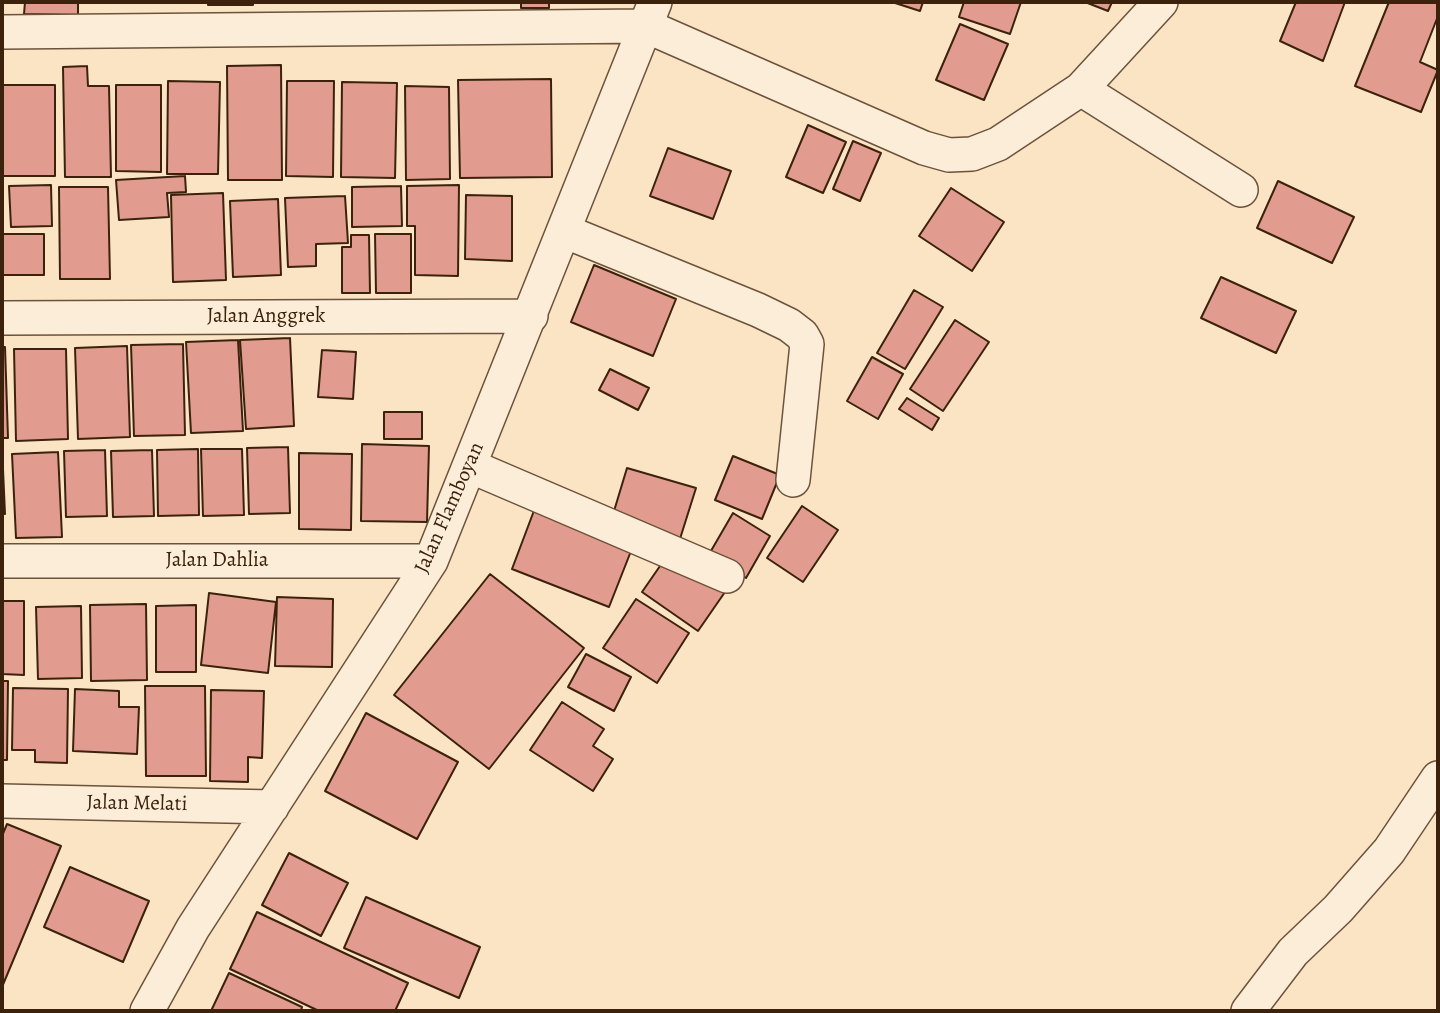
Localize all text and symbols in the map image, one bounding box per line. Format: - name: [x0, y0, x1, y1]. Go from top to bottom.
- street label: Jalan Anggrek: [207, 304, 325, 330]
- street label: Jalan Flamboyan: [410, 439, 490, 577]
- street label: Jalan Dahlia: [165, 548, 269, 574]
- street label: Jalan Melati: [86, 791, 188, 817]

